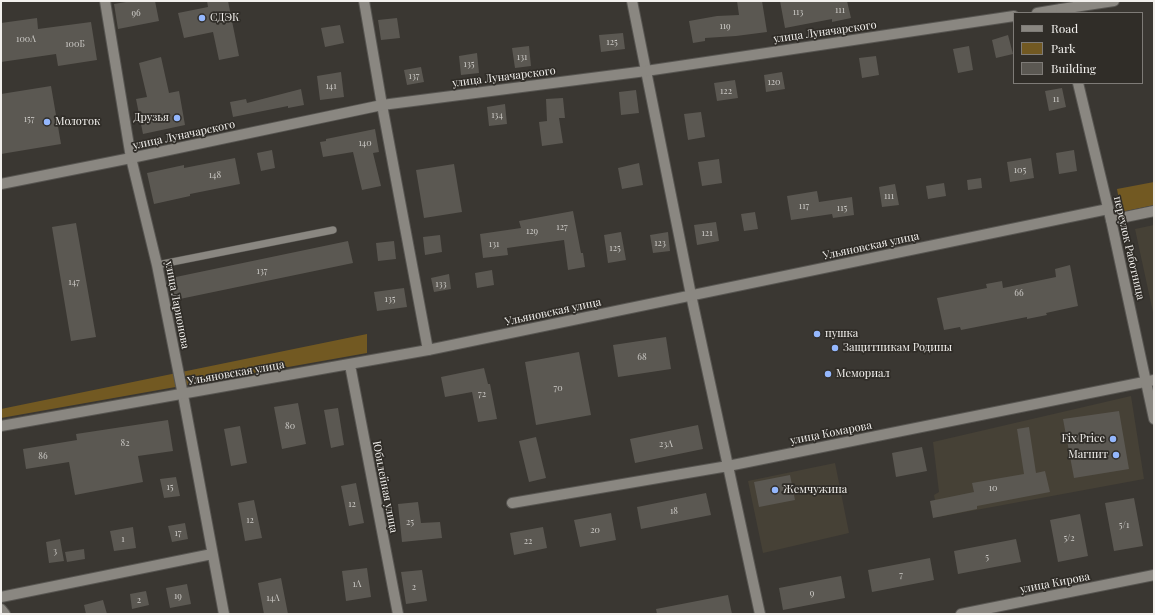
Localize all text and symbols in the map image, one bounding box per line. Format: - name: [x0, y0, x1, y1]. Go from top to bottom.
- house number: 111: [835, 5, 845, 15]
- house number: 113: [793, 7, 803, 17]
- house number: 96: [131, 8, 141, 18]
- place label: СДЭК: [210, 11, 239, 25]
- legend: [1013, 12, 1143, 84]
- marker: СДЭК: [197, 13, 207, 23]
- street label: улица Луначарского: [773, 18, 877, 46]
- text: Road: [1051, 20, 1078, 36]
- house number: 119: [719, 21, 731, 31]
- house number: 100А: [16, 34, 36, 44]
- house number: 125: [606, 37, 618, 47]
- house number: 100Б: [65, 39, 85, 49]
- text: Park: [1051, 40, 1076, 56]
- house number: 131: [517, 52, 527, 62]
- house number: 135: [464, 59, 474, 69]
- text: Building: [1051, 60, 1096, 76]
- street label: улица Луначарского: [452, 64, 556, 90]
- house number: 137: [409, 71, 419, 81]
- house number: 120: [767, 77, 781, 87]
- house number: 141: [325, 81, 337, 91]
- house number: 122: [720, 86, 732, 96]
- house number: 11: [1053, 94, 1059, 104]
- house number: 134: [491, 110, 503, 120]
- place label: Друзья: [134, 111, 169, 125]
- marker: Друзья: [172, 113, 182, 123]
- house number: 157: [24, 114, 34, 124]
- place label: Молоток: [55, 115, 100, 129]
- marker: Молоток: [42, 117, 52, 127]
- street label: улица Луначарского: [132, 118, 236, 152]
- house number: 140: [358, 138, 372, 148]
- house number: 105: [1014, 165, 1026, 175]
- house number: 148: [209, 170, 221, 180]
- house number: 111: [884, 191, 894, 201]
- street label: переулок Работница: [1111, 195, 1147, 301]
- house number: 117: [799, 201, 809, 211]
- house number: 115: [837, 203, 847, 213]
- house number: 127: [556, 222, 568, 232]
- house number: 129: [526, 226, 538, 236]
- house number: 121: [702, 228, 712, 238]
- street label: Ульяновская улица: [822, 229, 920, 263]
- house number: 123: [654, 238, 666, 248]
- house number: 131: [489, 239, 499, 249]
- house number: 125: [609, 243, 621, 253]
- street label: улица Ларионова: [162, 260, 192, 350]
- house number: 137: [257, 266, 267, 276]
- house number: 147: [68, 277, 80, 287]
- house number: 133: [435, 279, 447, 289]
- house number: 66: [1014, 288, 1024, 298]
- house number: 135: [385, 294, 395, 304]
- street label: Ульяновская улица: [504, 295, 602, 329]
- place label: пушка: [825, 327, 858, 341]
- marker: пушка: [812, 329, 822, 339]
- place label: Защитникам Родины: [843, 341, 952, 355]
- marker: Защитникам Родины: [830, 343, 840, 353]
- house number: 68: [637, 352, 647, 362]
- street label: Ульяновская улица: [187, 358, 285, 388]
- place label: Мемориал: [836, 367, 890, 381]
- marker: Мемориал: [823, 369, 833, 379]
- house number: 70: [553, 383, 563, 393]
- house number: 72: [478, 389, 486, 399]
- street label: улица Комарова: [789, 419, 873, 447]
- house number: 80: [285, 421, 295, 431]
- place label: Fix Price: [1062, 432, 1105, 446]
- marker: Fix Price: [1108, 434, 1118, 444]
- house number: 82: [121, 438, 129, 448]
- house number: 23А: [659, 439, 673, 449]
- street label: Юбилейная улица: [370, 440, 400, 534]
- place label: Магнит: [1068, 448, 1108, 462]
- marker: Магнит: [1111, 450, 1121, 460]
- house number: 86: [38, 451, 48, 461]
- house number: 15: [167, 482, 173, 492]
- place label: Жемчужина: [783, 483, 847, 497]
- house number: 10: [989, 483, 997, 493]
- marker: Жемчужина: [770, 485, 780, 495]
- house number: 12: [348, 499, 356, 509]
- house number: 18: [670, 506, 678, 516]
- house number: 12: [246, 515, 254, 525]
- house number: 25: [406, 517, 414, 527]
- house number: 5/1: [1119, 520, 1129, 530]
- house number: 20: [590, 525, 600, 535]
- house number: 17: [175, 528, 181, 538]
- house number: 5/2: [1063, 533, 1075, 543]
- house number: 1: [121, 534, 125, 544]
- house number: 22: [524, 536, 532, 546]
- house number: 3: [53, 546, 57, 556]
- house number: 5: [985, 552, 989, 562]
- house number: 7: [899, 570, 903, 580]
- street label: улица Кирова: [1019, 570, 1091, 596]
- house number: 1А: [353, 579, 361, 589]
- house number: 2: [412, 582, 416, 592]
- house number: 9: [810, 588, 814, 598]
- house number: 19: [174, 591, 182, 601]
- house number: 14А: [266, 593, 280, 603]
- house number: 2: [137, 595, 141, 605]

